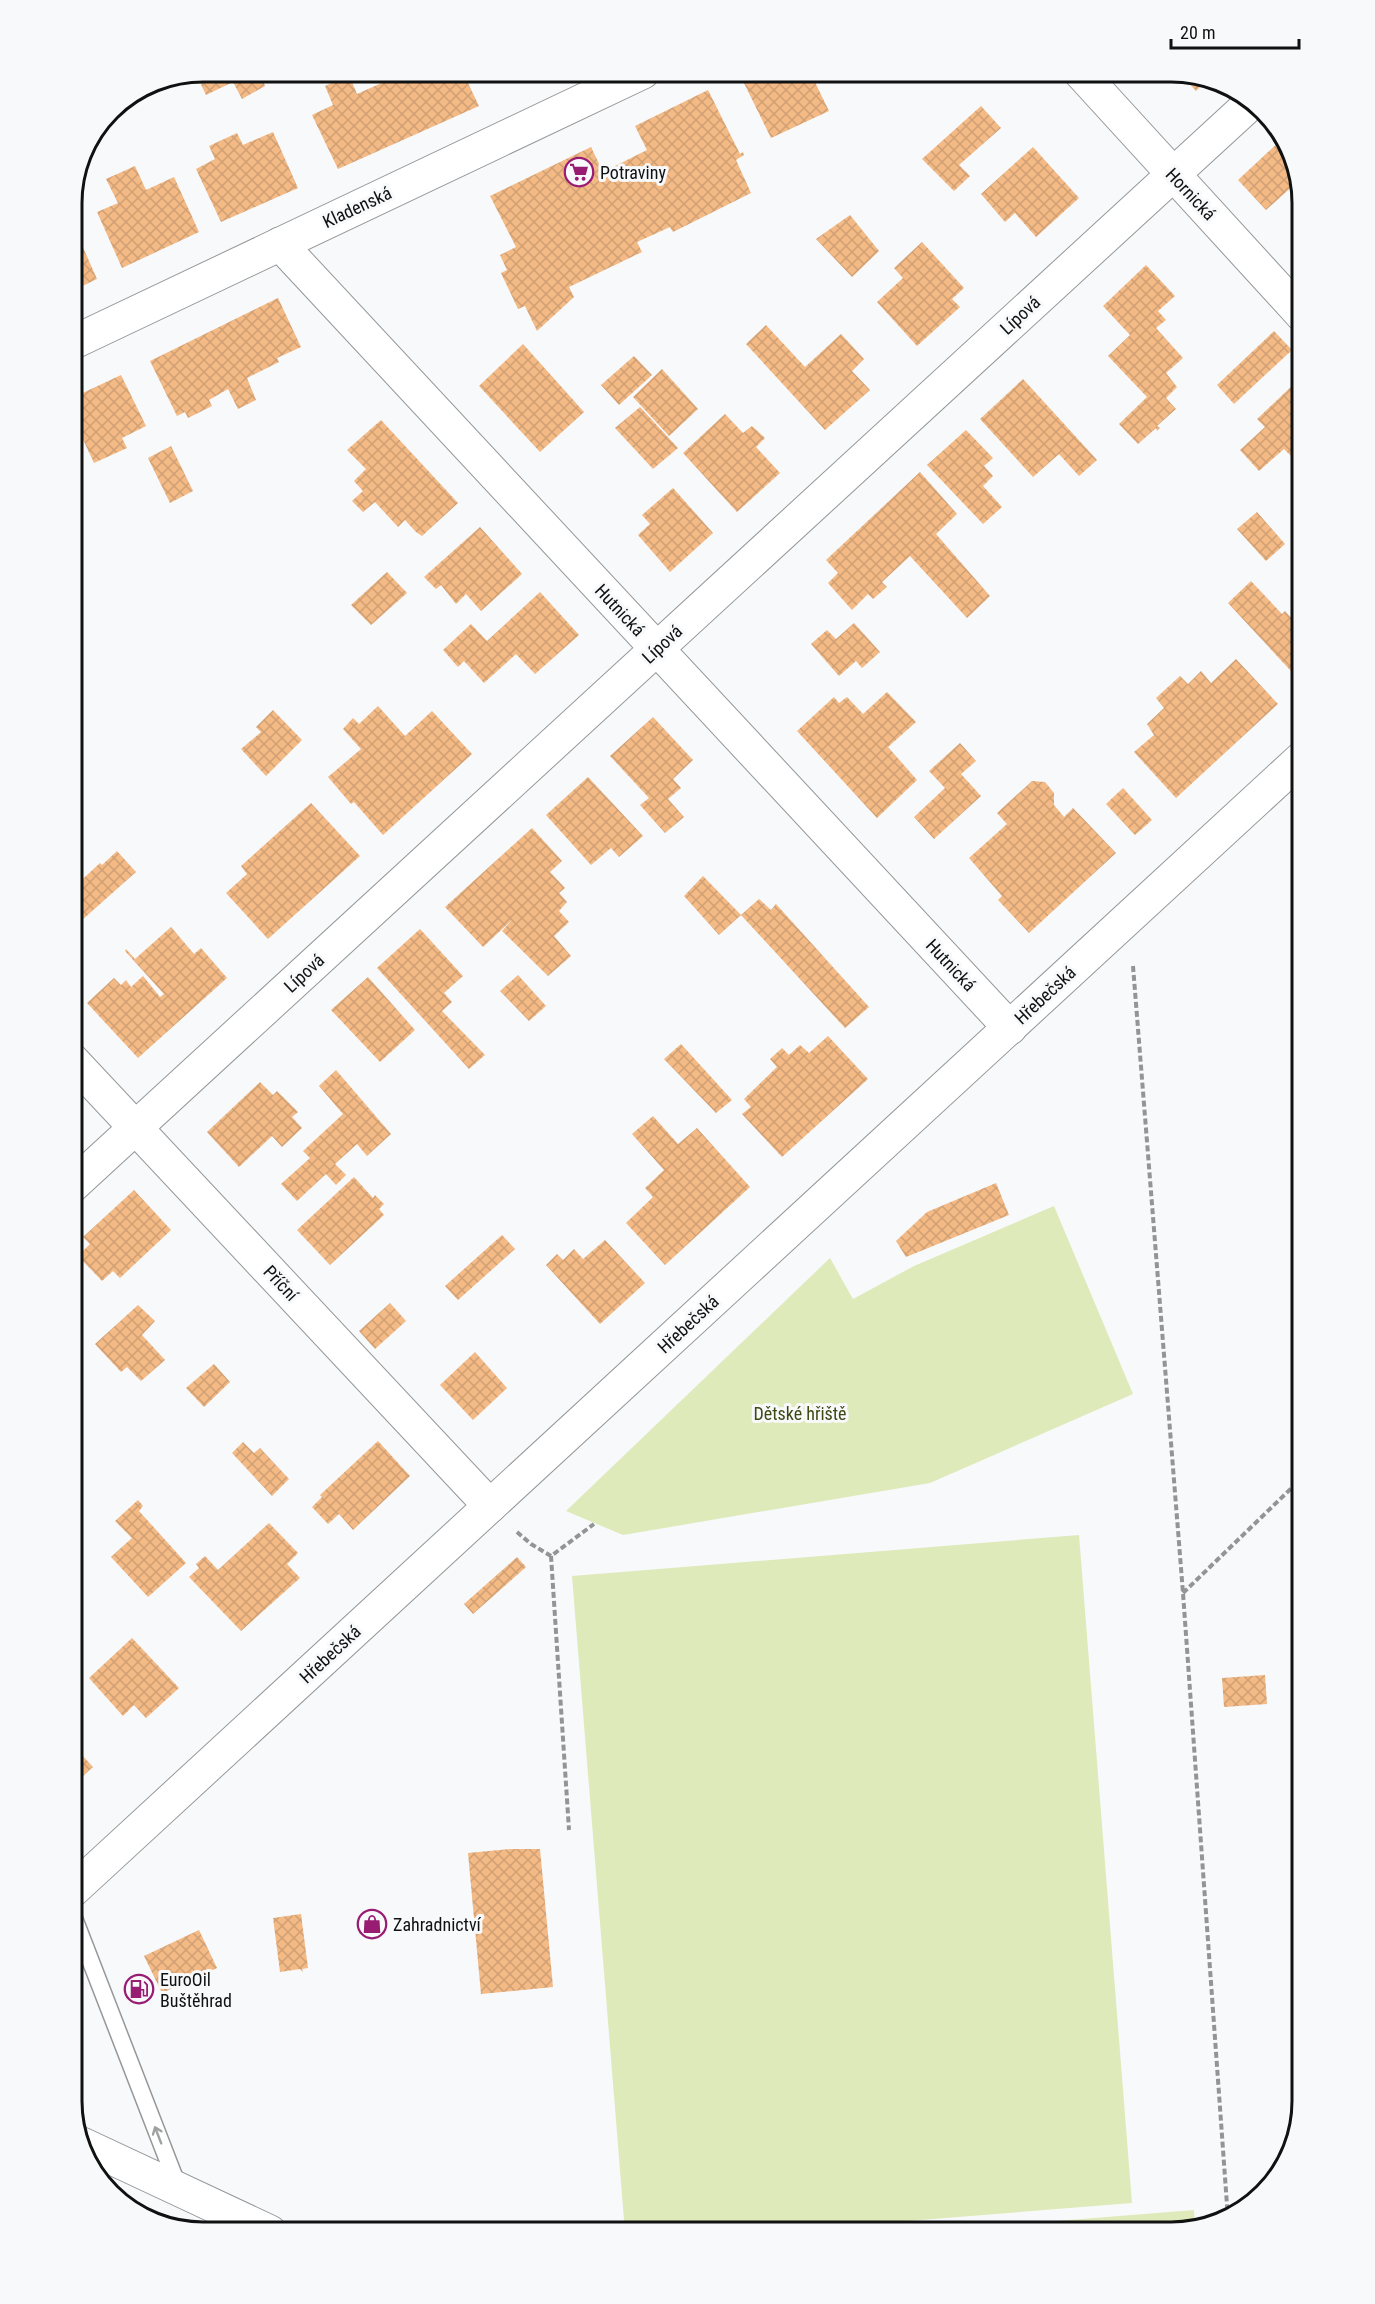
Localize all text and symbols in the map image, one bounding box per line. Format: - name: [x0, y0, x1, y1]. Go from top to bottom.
- scale bar: [1171, 12, 1298, 50]
- text: 20 m: [1180, 22, 1215, 43]
- supermarket icon: Potraviny: [563, 156, 595, 188]
- place label: Potraviny: [600, 162, 666, 183]
- street label: Hornická: [1162, 164, 1220, 224]
- street label: Kladenská: [319, 182, 395, 232]
- street label: Lípová: [996, 291, 1044, 339]
- street label: Hutnická: [591, 580, 649, 640]
- street label: Lípová: [638, 620, 686, 668]
- street label: Hutnická: [922, 935, 980, 995]
- street label: Lípová: [280, 949, 328, 997]
- street label: Hřebečská: [1010, 962, 1080, 1028]
- street label: Příční: [259, 1261, 303, 1306]
- street label: Hřebečská: [653, 1291, 723, 1357]
- park label: Dětské hřiště: [753, 1403, 847, 1424]
- street label: Hřebečská: [295, 1621, 365, 1687]
- shop icon: Zahradnictví: [356, 1908, 388, 1940]
- place label: Zahradnictví: [393, 1914, 482, 1935]
- place label: EuroOil Buštěhrad: [160, 1969, 232, 2011]
- fuel station icon: EuroOil Buštěhrad: [123, 1973, 155, 2005]
- one-way arrow: [152, 2126, 163, 2145]

